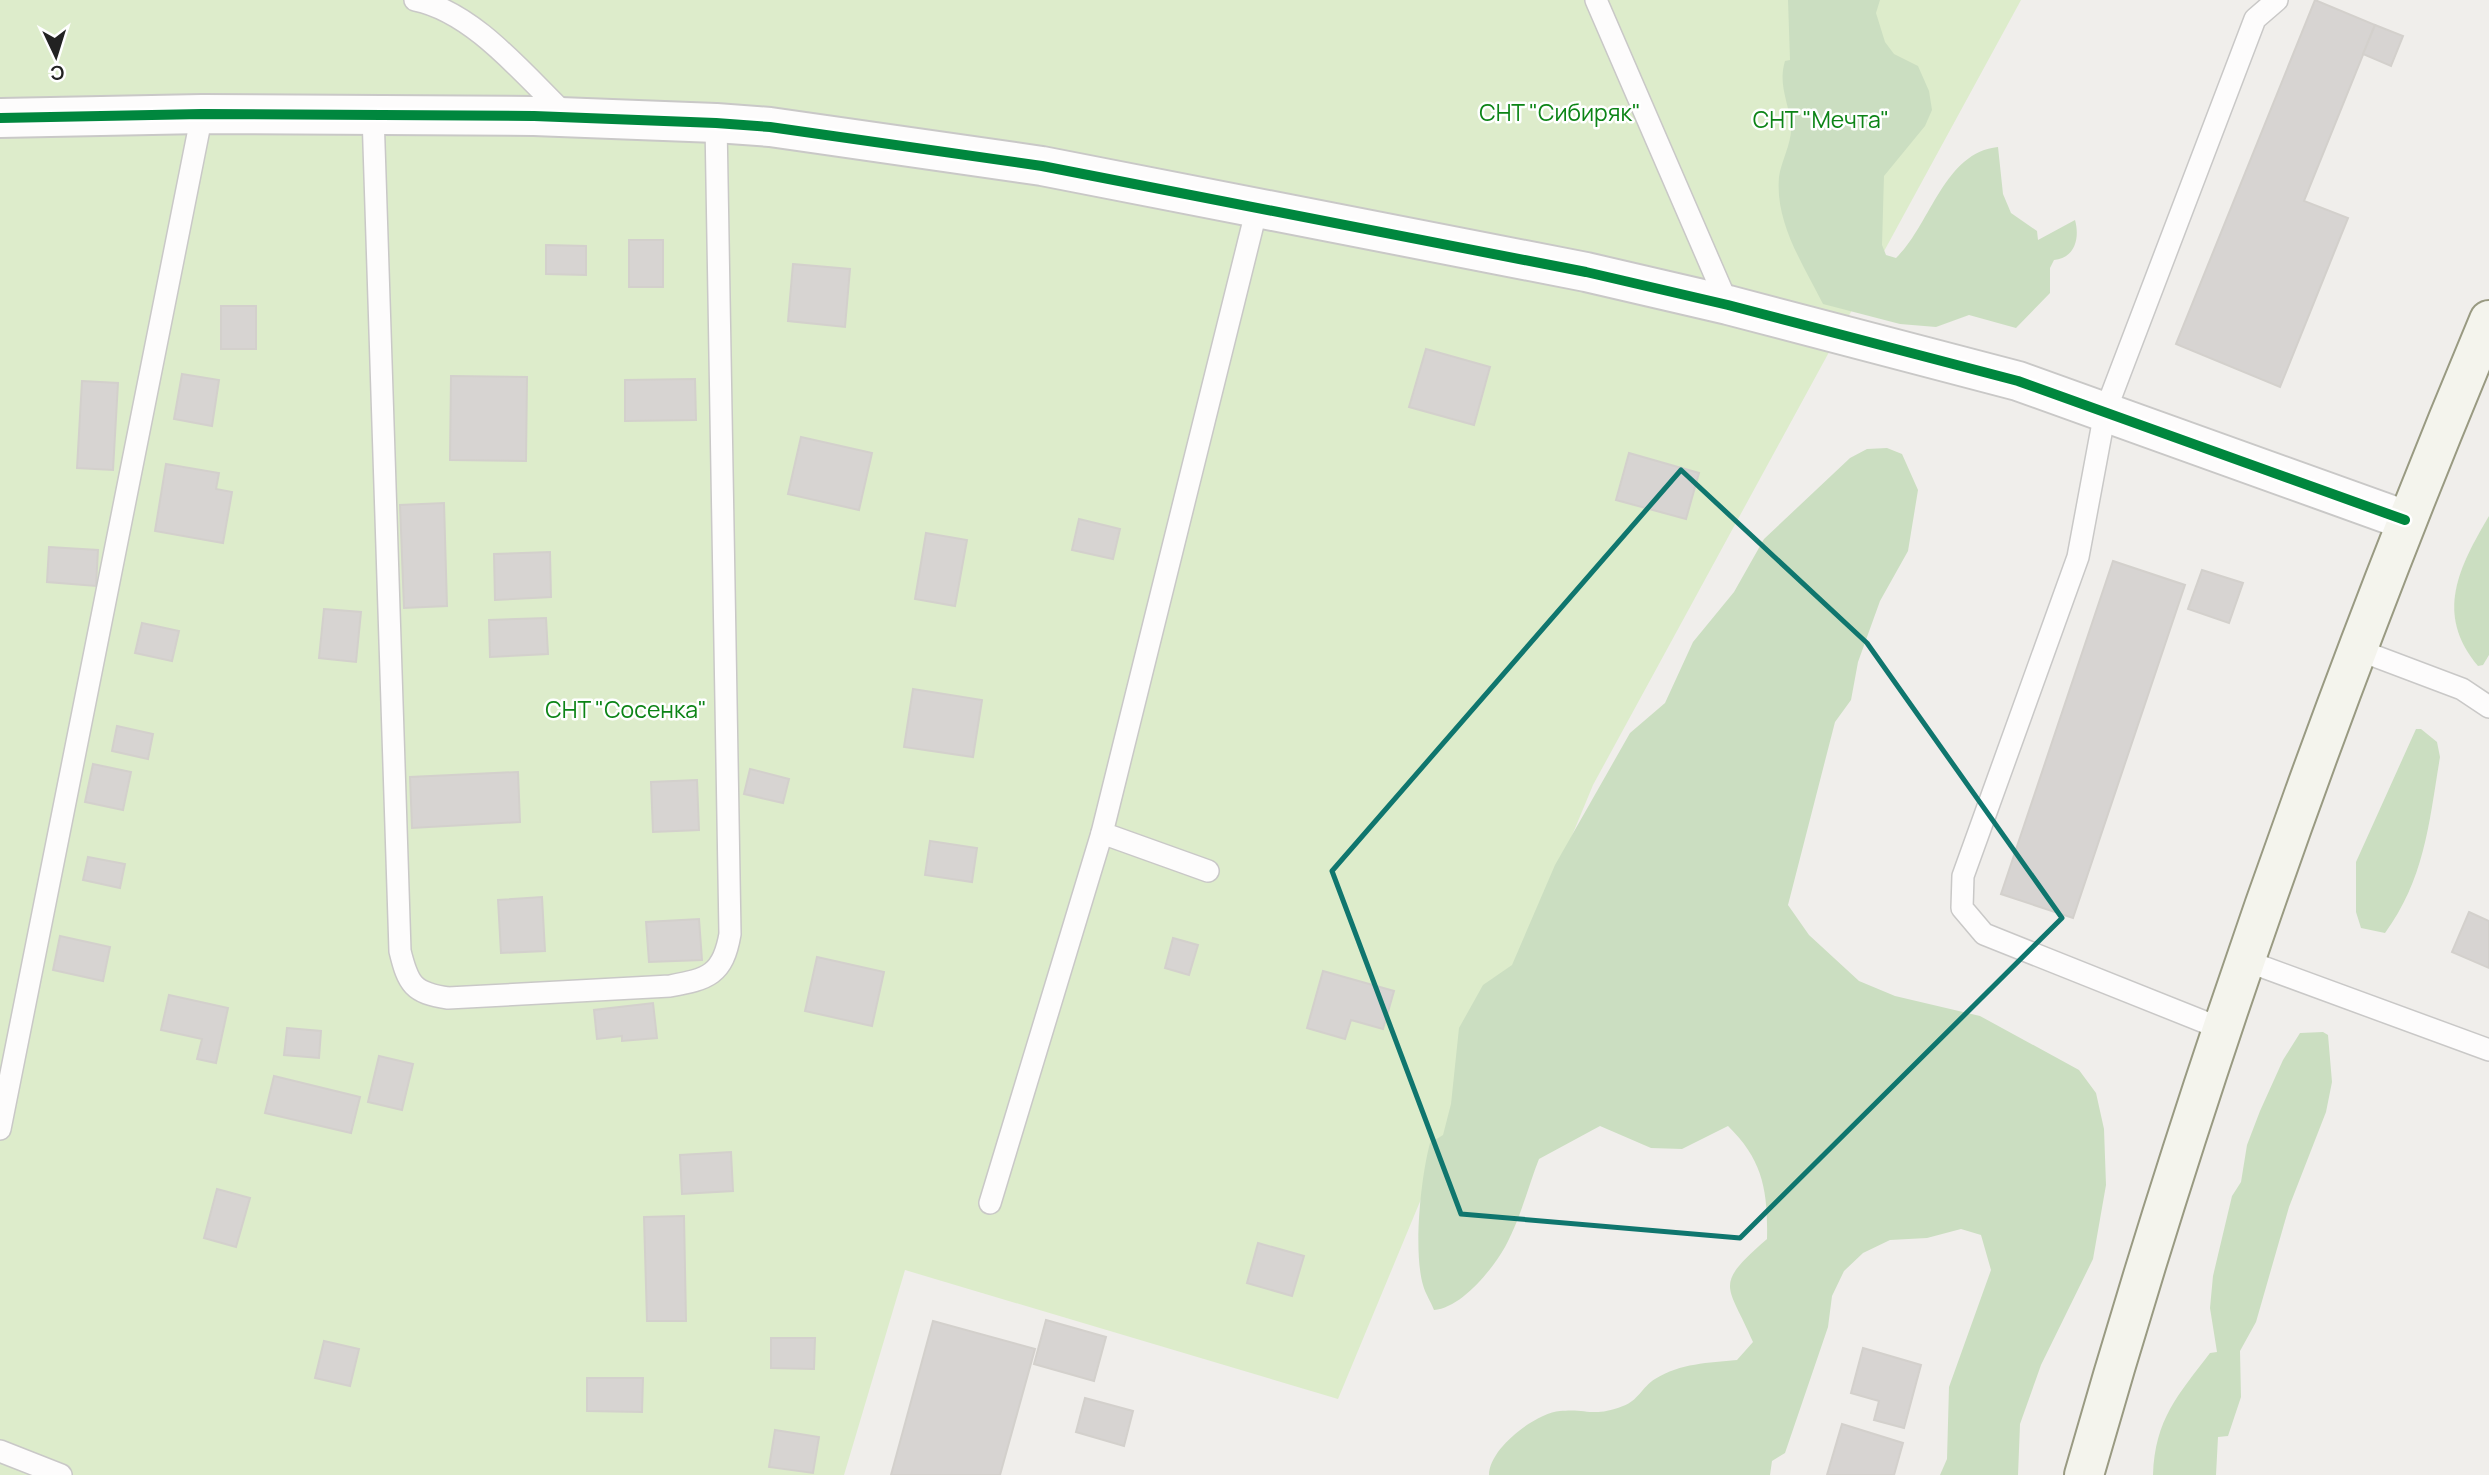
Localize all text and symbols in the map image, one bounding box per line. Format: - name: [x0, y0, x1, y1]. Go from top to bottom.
- north arrow: [21, 21, 91, 91]
- text: С: [49, 60, 65, 86]
- park label: СНТ "Сибиряк": [1479, 96, 1641, 128]
- park label: СНТ "Мечта": [1753, 103, 1889, 135]
- park label: СНТ "Сосенка": [545, 693, 707, 725]

